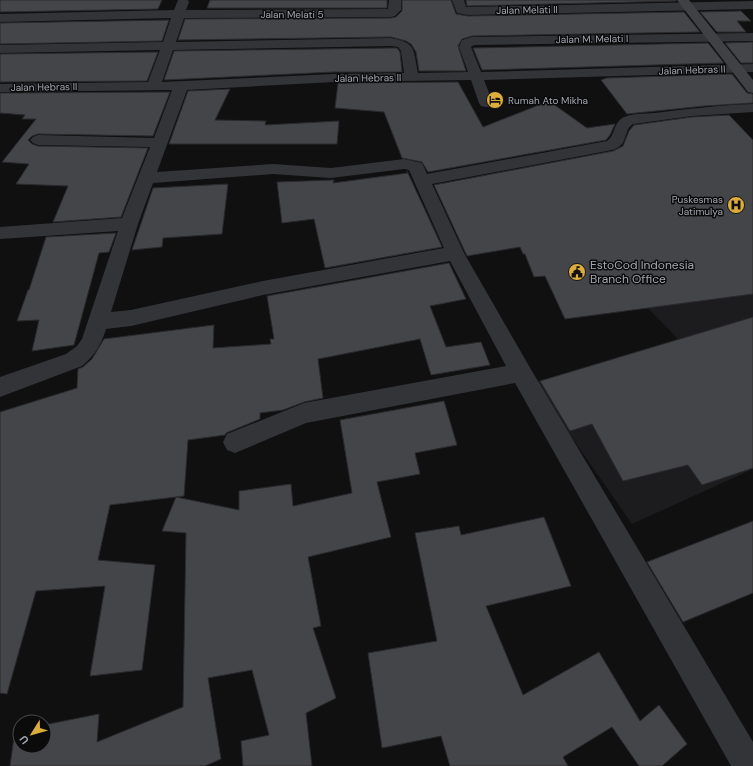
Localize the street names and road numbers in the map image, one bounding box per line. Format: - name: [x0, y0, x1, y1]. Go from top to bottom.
- street label: Jalan Melati II: [496, 3, 558, 17]
- street label: Jalan Melati 5: [260, 8, 324, 21]
- street label: Jalan M. Melati I: [556, 32, 628, 46]
- street label: Jalan Hebras II: [658, 62, 726, 78]
- street label: Jalan Hebras II: [335, 71, 401, 85]
- street label: Jalan Hebras II: [11, 80, 77, 94]

